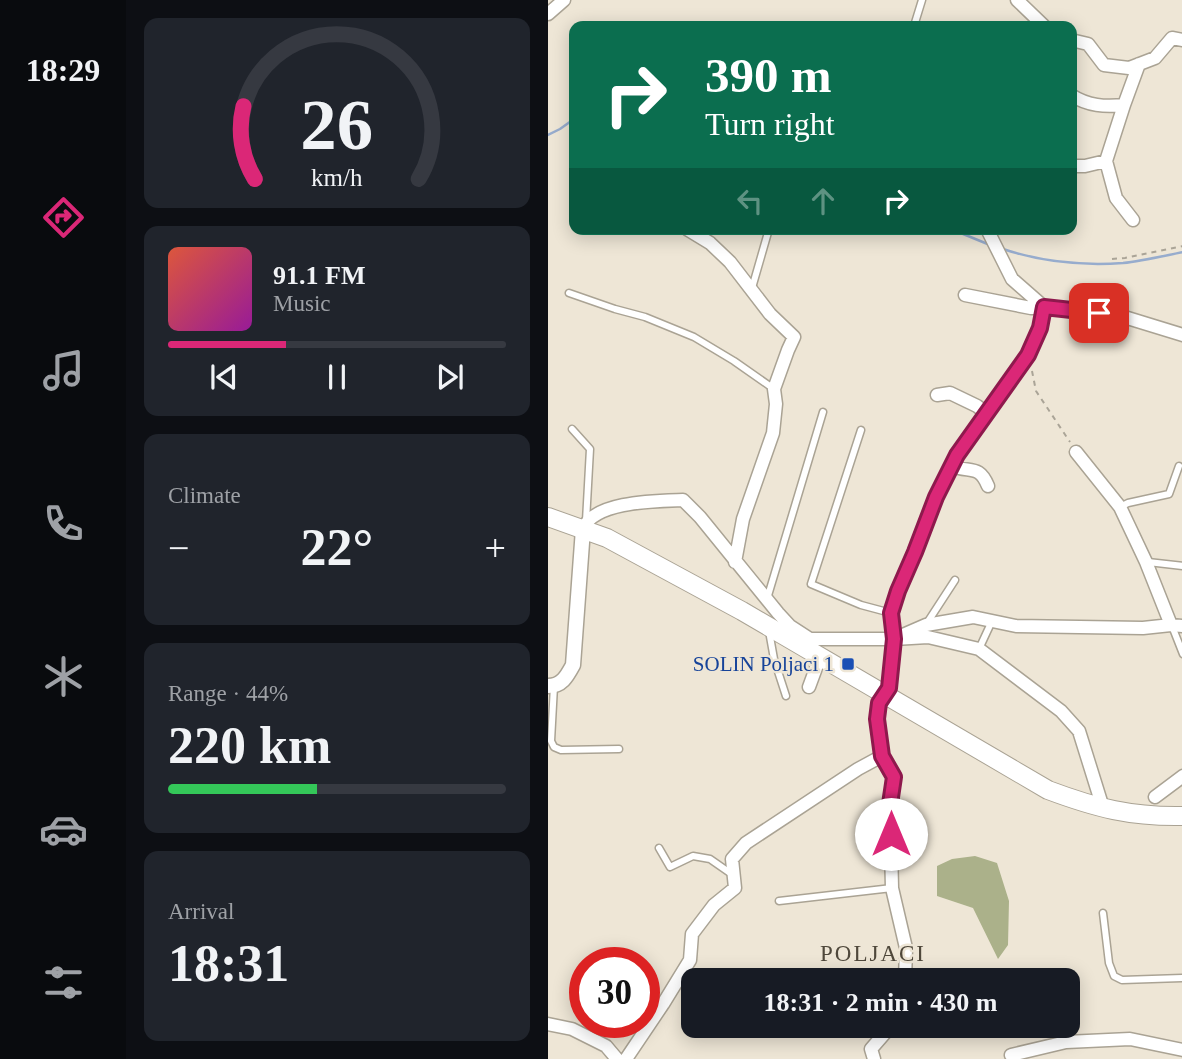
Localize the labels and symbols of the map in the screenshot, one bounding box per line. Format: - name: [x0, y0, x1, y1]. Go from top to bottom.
- pin: [1069, 283, 1129, 343]
- place label: SOLIN Poljaci 1: [693, 652, 834, 676]
- marker: SOLIN Poljaci 1: [840, 656, 856, 672]
- position arrow: [854, 797, 928, 871]
- district label: POLJACI: [820, 941, 926, 966]
- speed limit sign: 30: [569, 947, 660, 1038]

